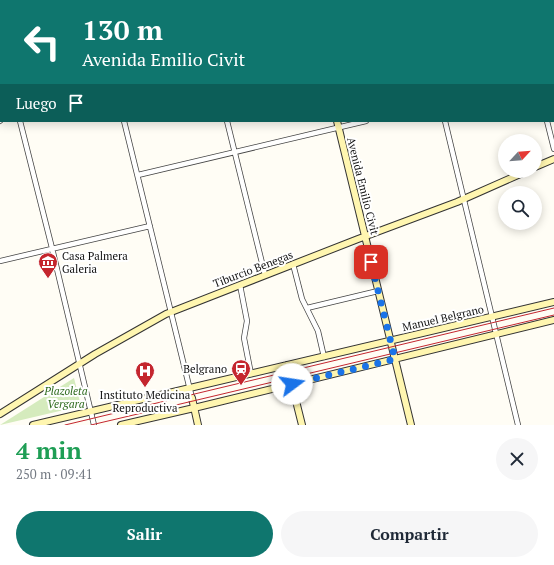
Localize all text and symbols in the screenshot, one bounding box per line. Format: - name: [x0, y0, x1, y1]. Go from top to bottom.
- text: 130 m: [82, 11, 163, 48]
- icon: left: [16, 16, 68, 68]
- text: Avenida Emilio Civit: [82, 47, 245, 71]
- icon: arrive: [65, 92, 87, 114]
- text: Luego: [16, 93, 57, 113]
- north arrow: [498, 134, 542, 178]
- map controls: [498, 134, 542, 230]
- street label: Avenida Emilio Civit: [344, 136, 382, 236]
- button: search: [498, 186, 542, 230]
- pin: [354, 245, 388, 279]
- street label: Tiburcio Benegas: [211, 247, 295, 291]
- place label: Casa Palmera Galeria: [62, 249, 128, 276]
- museum icon: Casa Palmera Galeria: [37, 251, 59, 279]
- icon: arrive: [360, 251, 382, 273]
- street label: Manuel Belgrano: [401, 302, 485, 334]
- station icon: Belgrano: [230, 358, 252, 386]
- hospital icon: Instituto Medicina Reproductiva: [134, 360, 156, 388]
- place label: Belgrano: [183, 362, 227, 376]
- position arrow: [271, 363, 313, 405]
- park label: Plazoleta Vergara: [43, 384, 88, 411]
- place label: Instituto Medicina Reproductiva: [100, 388, 191, 415]
- text: 4 min: [16, 434, 82, 466]
- button: close: [496, 438, 538, 480]
- text: 250 m · 09:41: [16, 465, 93, 483]
- button: Salir: [16, 511, 273, 557]
- button: Compartir: [281, 511, 538, 557]

